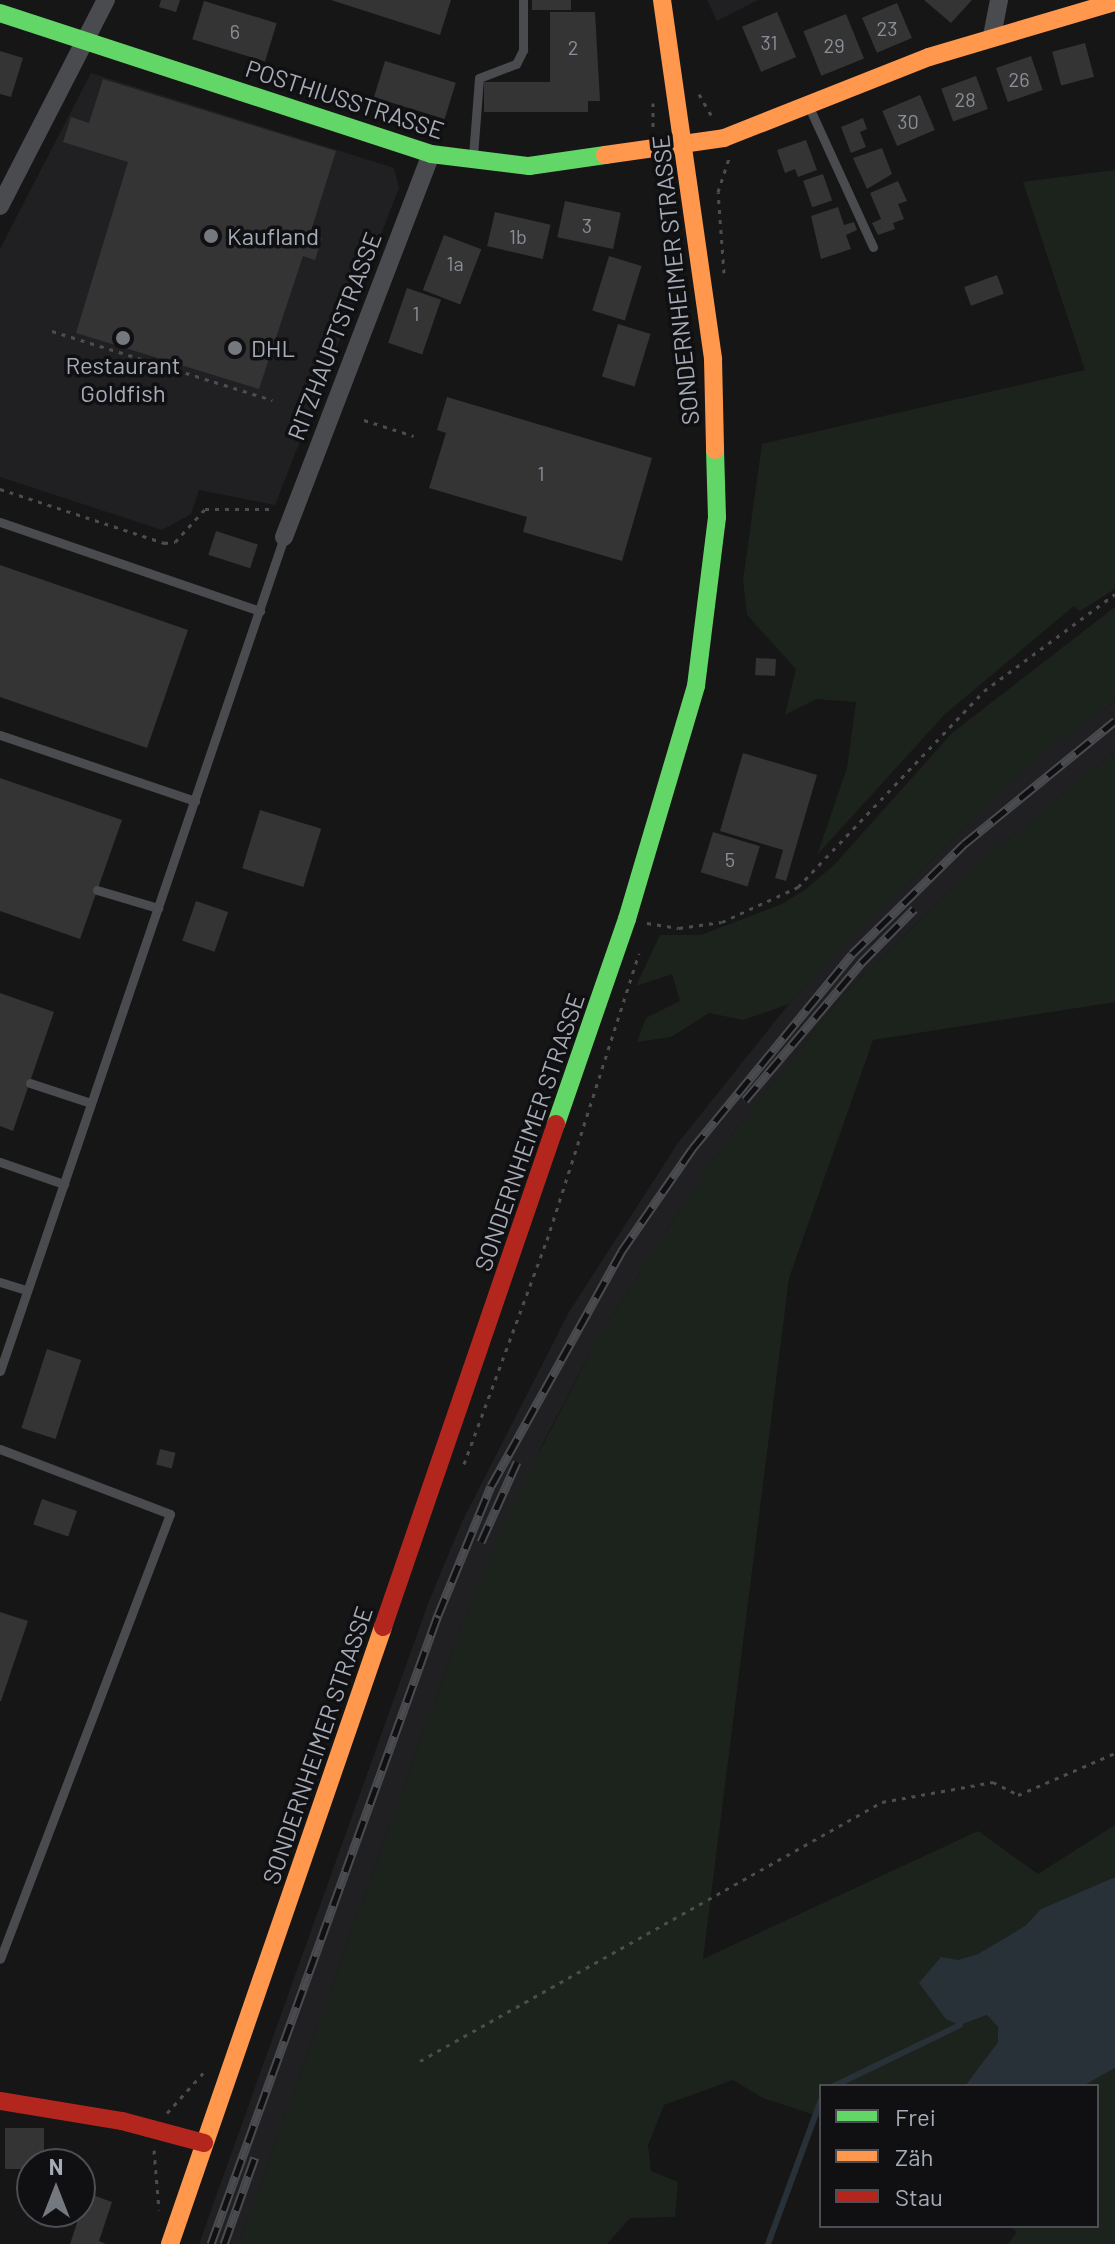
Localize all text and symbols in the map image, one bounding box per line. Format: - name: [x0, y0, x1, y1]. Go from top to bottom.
- house number: 23: [877, 16, 897, 40]
- house number: 6: [230, 19, 240, 43]
- house number: 31: [760, 30, 778, 54]
- house number: 29: [823, 33, 845, 57]
- house number: 2: [568, 35, 578, 59]
- street label: POSTHIUSSTRASSE: [242, 53, 448, 145]
- house number: 26: [1008, 67, 1030, 91]
- house number: 28: [954, 87, 976, 111]
- house number: 30: [897, 109, 919, 133]
- street label: SONDERNHEIMER STRASSE: [645, 133, 705, 427]
- house number: 3: [582, 213, 592, 237]
- place label: Kaufland: [227, 222, 319, 250]
- house number: 1b: [509, 224, 527, 248]
- marker: Kaufland: [202, 227, 220, 245]
- street label: RITZHAUPTSTRASSE: [281, 228, 387, 444]
- house number: 1a: [446, 251, 464, 275]
- house number: 1: [413, 301, 419, 325]
- marker: Restaurant Goldfish: [114, 329, 132, 347]
- place label: DHL: [251, 334, 295, 362]
- marker: DHL: [226, 339, 244, 357]
- place label: Restaurant Goldfish: [65, 351, 181, 407]
- house number: 1: [538, 461, 544, 485]
- house number: 5: [725, 847, 735, 871]
- street label: SONDERNHEIMER STRASSE: [468, 989, 590, 1275]
- street label: SONDERNHEIMER STRASSE: [256, 1602, 378, 1888]
- legend: [819, 2084, 1099, 2228]
- text: Frei: [895, 2102, 936, 2131]
- text: Zäh: [895, 2142, 933, 2171]
- north arrow: [16, 2148, 96, 2228]
- text: N: [49, 2153, 63, 2179]
- text: Stau: [895, 2182, 943, 2211]

